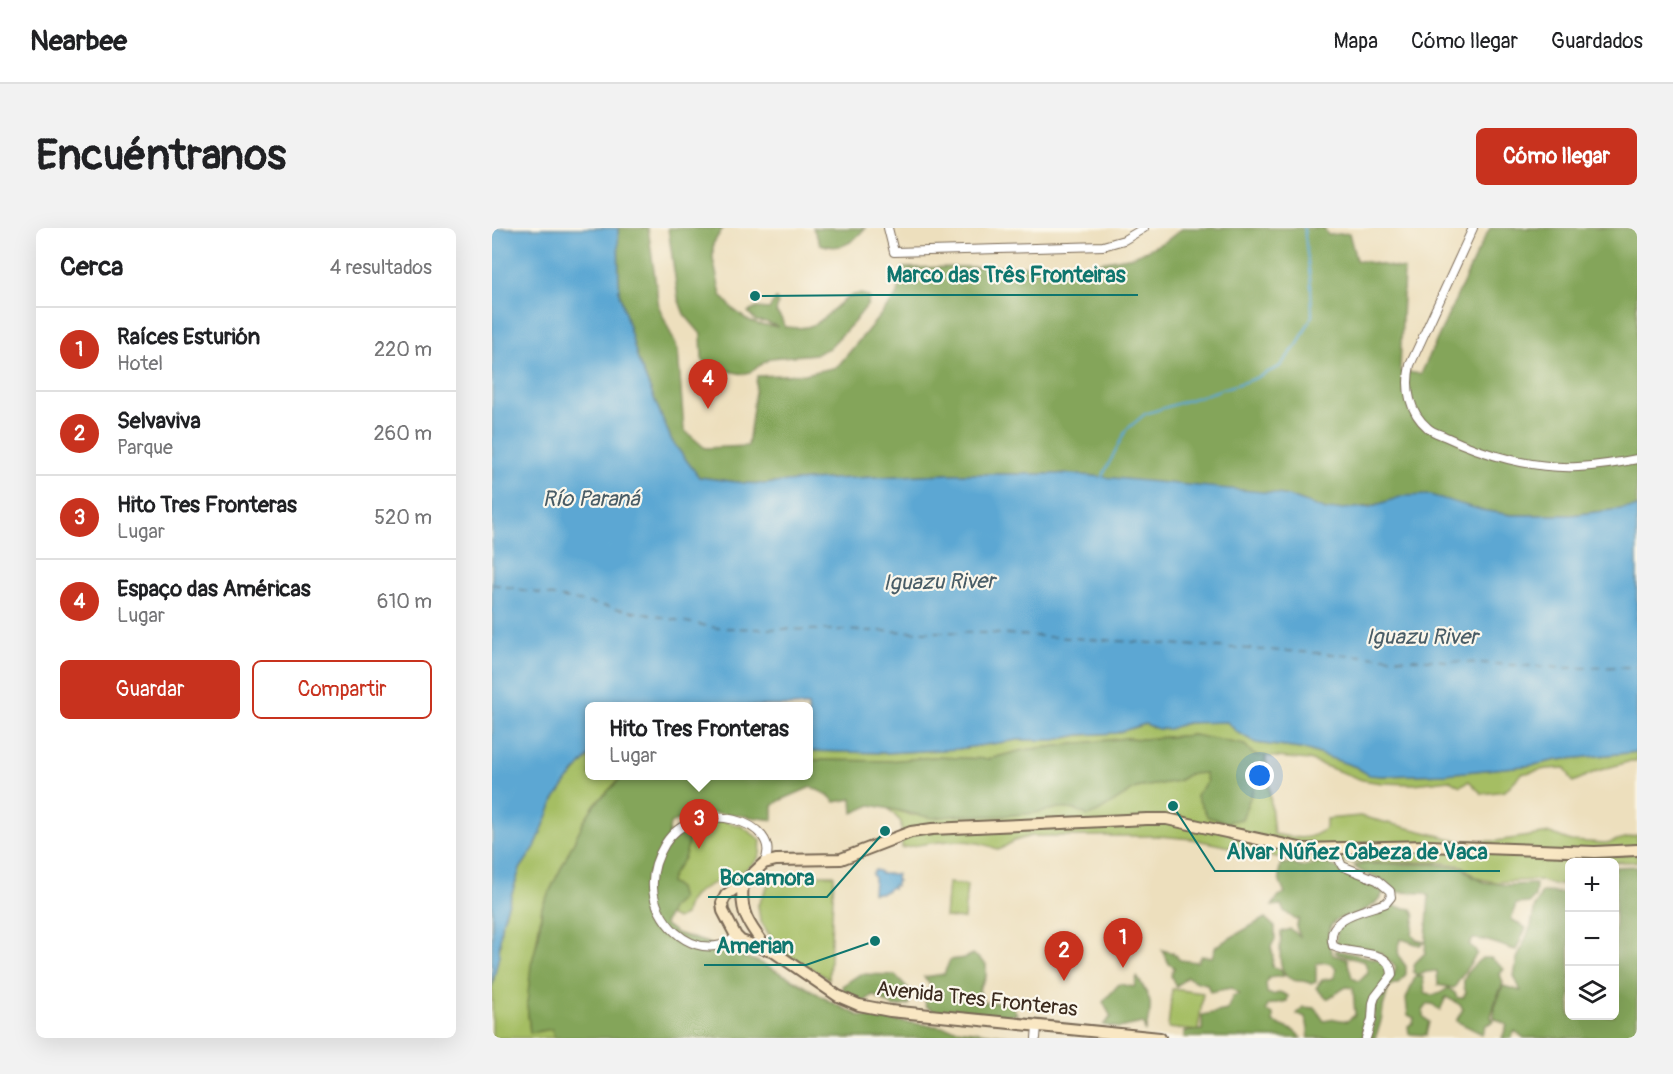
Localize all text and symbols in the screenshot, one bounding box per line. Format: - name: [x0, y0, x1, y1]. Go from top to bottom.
- text: Nearbee: [30, 24, 127, 59]
- text: Mapa: [1333, 28, 1378, 55]
- text: Cómo llegar: [1411, 28, 1518, 55]
- text: Guardados: [1551, 28, 1643, 55]
- button: Cómo llegar: [1476, 128, 1637, 185]
- text: Encuéntranos: [36, 130, 286, 182]
- text: Cerca: [60, 251, 123, 283]
- text: 4 resultados: [330, 255, 432, 280]
- callout: Marco das Três Fronteiras: [875, 255, 1138, 295]
- text: Marco das Três Fronteiras: [886, 261, 1126, 289]
- text: Raíces Esturión: [117, 323, 260, 351]
- text: 1: [76, 337, 83, 362]
- text: 220 m: [374, 337, 432, 362]
- text: Hotel: [117, 351, 163, 376]
- pin: 4: [688, 360, 728, 409]
- text: Selvaviva: [117, 407, 201, 435]
- text: 2: [74, 421, 85, 446]
- text: 260 m: [373, 421, 432, 446]
- text: Parque: [117, 435, 173, 460]
- water label: Río Paraná: [542, 485, 641, 513]
- text: Hito Tres Fronteras: [117, 491, 297, 519]
- text: 3: [74, 505, 85, 530]
- text: 520 m: [374, 505, 432, 530]
- text: Lugar: [117, 519, 165, 544]
- water label: Iguazu River: [883, 567, 998, 597]
- text: Espaço das Américas: [117, 575, 311, 603]
- text: 4: [74, 589, 85, 614]
- text: 610 m: [377, 589, 432, 614]
- text: Lugar: [117, 603, 165, 628]
- water label: Iguazu River: [1366, 623, 1481, 651]
- button: Guardar: [60, 660, 240, 719]
- button: Compartir: [252, 660, 432, 719]
- popup: [585, 702, 813, 780]
- text: Hito Tres Fronteras: [609, 715, 789, 743]
- text: Lugar: [609, 743, 657, 768]
- your location: [1245, 761, 1274, 790]
- pin: 3: [680, 800, 718, 849]
- callout: Alvar Núñez Cabeza de Vaca: [1215, 831, 1500, 871]
- text: Alvar Núñez Cabeza de Vaca: [1226, 838, 1488, 866]
- callout: Bocamora: [708, 857, 827, 897]
- map controls: [1565, 858, 1619, 1020]
- button: +: [1565, 858, 1619, 912]
- text: Bocamora: [719, 864, 815, 892]
- button: −: [1565, 912, 1619, 966]
- pin: 1: [1104, 918, 1142, 968]
- callout: Amerian: [704, 925, 806, 965]
- text: Amerian: [716, 932, 794, 960]
- pin: 2: [1044, 932, 1084, 981]
- button: layers: [1565, 966, 1619, 1020]
- street label: Avenida Tres Fronteras: [875, 975, 1080, 1023]

